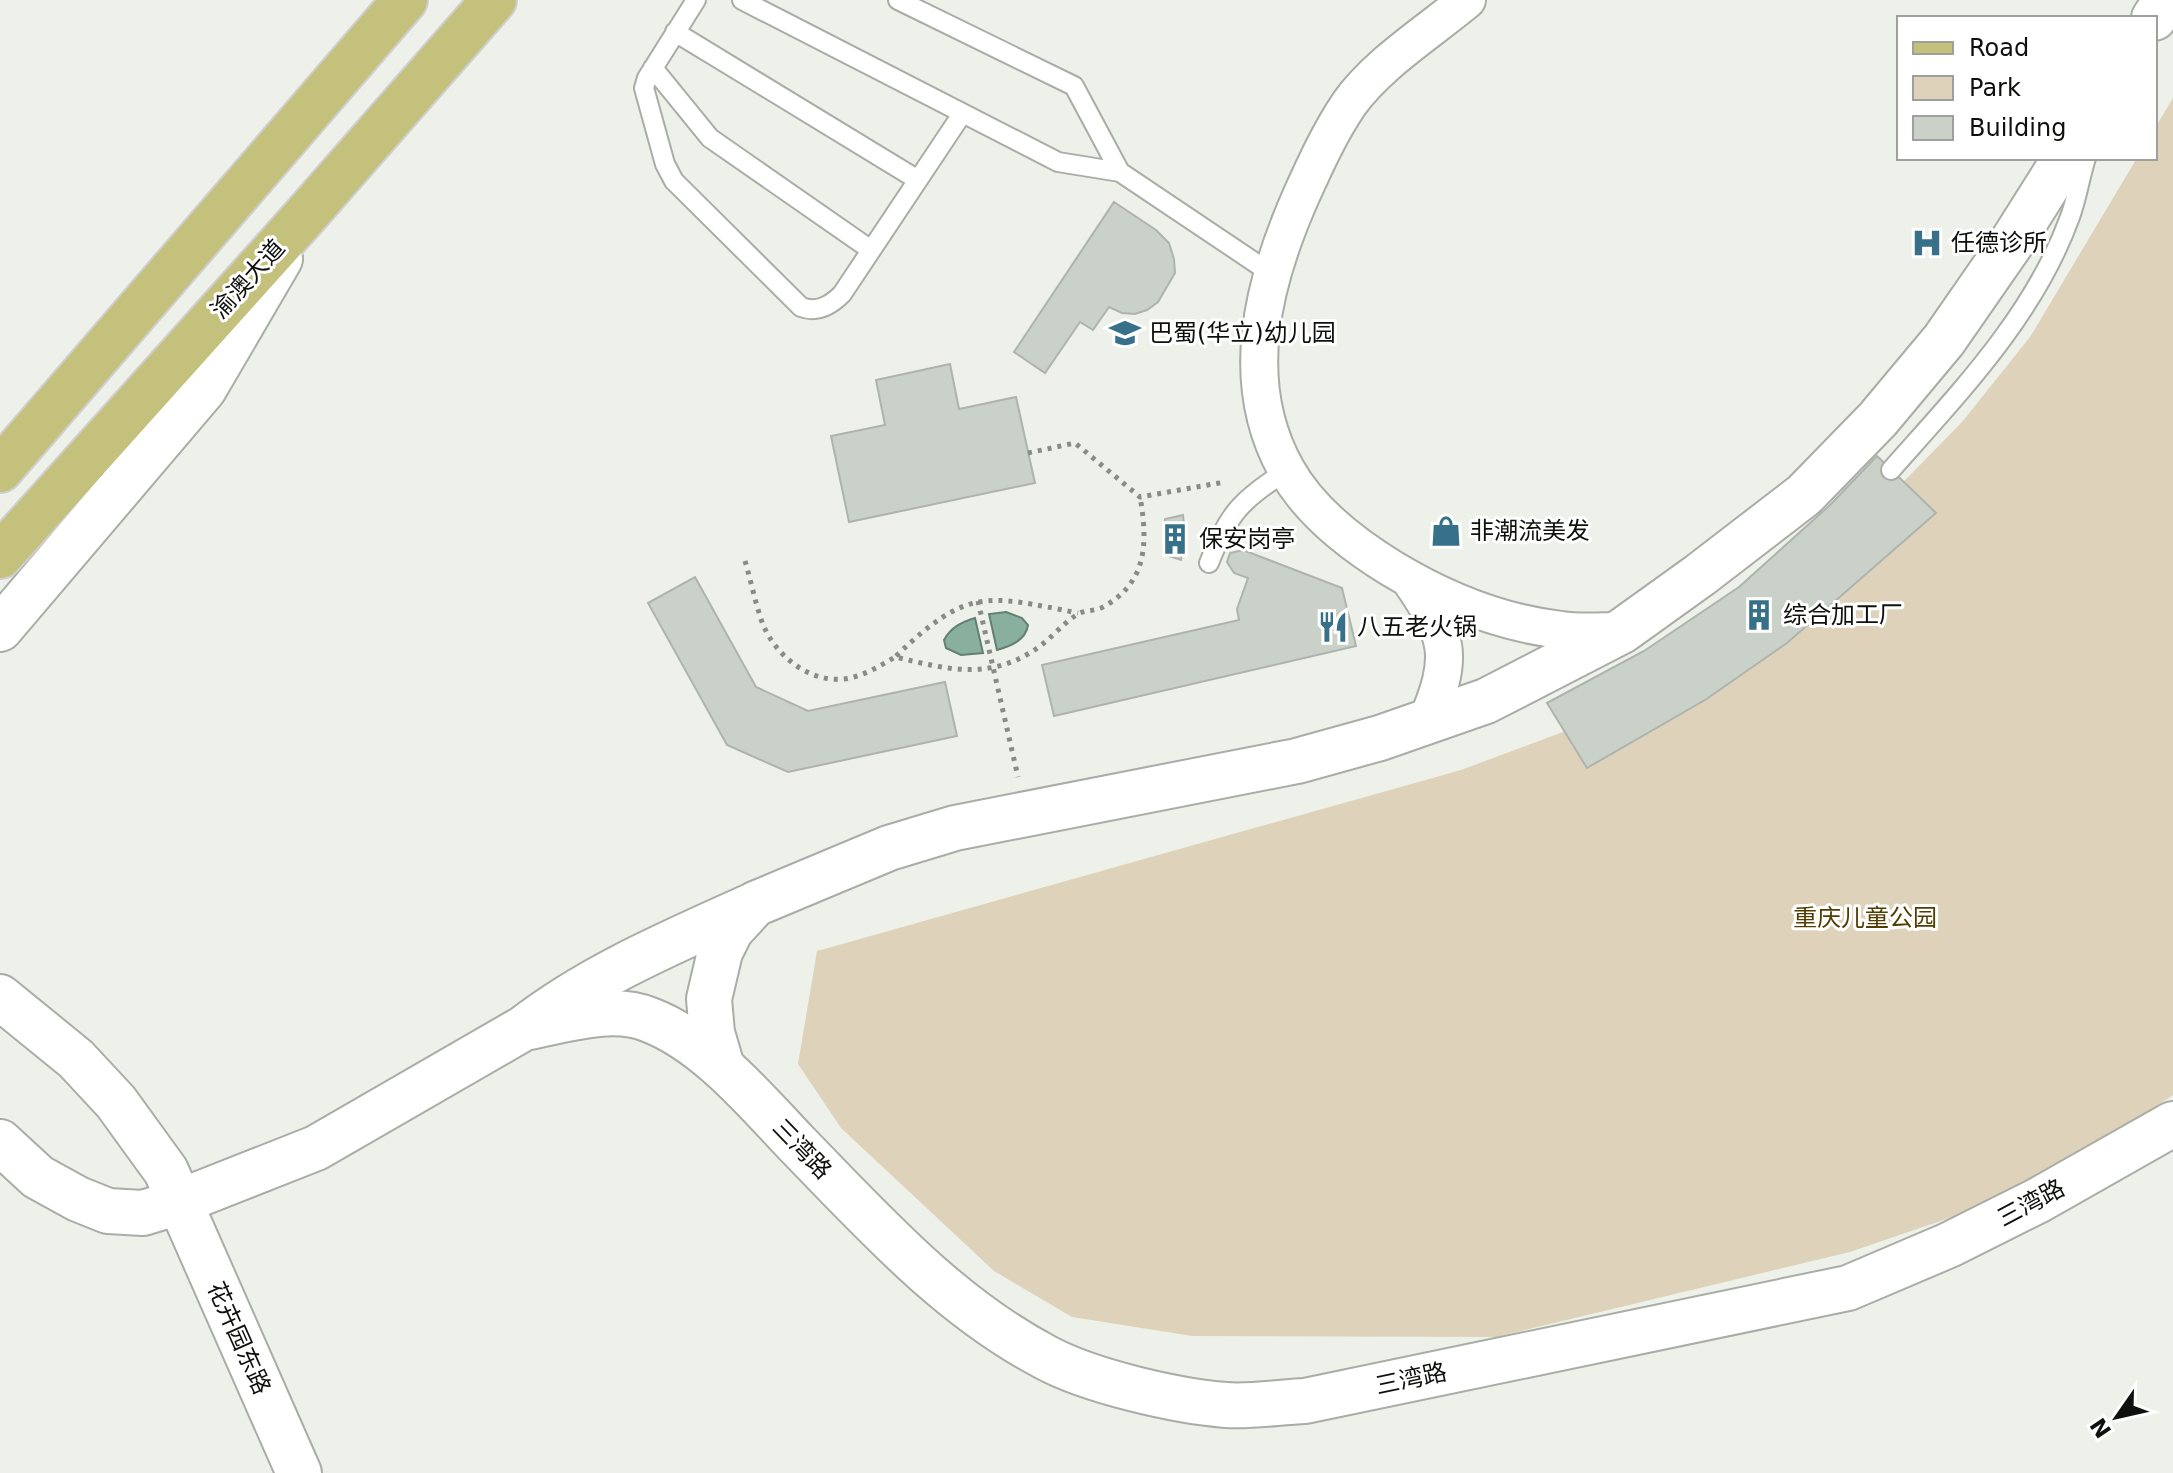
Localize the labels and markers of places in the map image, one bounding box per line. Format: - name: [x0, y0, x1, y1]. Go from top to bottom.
- hospital icon: 任德诊所: [1910, 226, 1944, 260]
- place label: 任德诊所: [1951, 229, 2047, 257]
- school or university icon: 巴蜀(华立)幼儿园: [1108, 316, 1142, 350]
- place label: 巴蜀(华立)幼儿园: [1149, 319, 1336, 347]
- shop icon: 非潮流美发: [1429, 514, 1463, 548]
- place label: 非潮流美发: [1470, 517, 1590, 545]
- building icon: 保安岗亭: [1158, 522, 1192, 556]
- place label: 保安岗亭: [1199, 525, 1295, 553]
- building icon: 综合加工厂: [1742, 598, 1776, 632]
- place label: 综合加工厂: [1783, 601, 1903, 629]
- restaurant icon: 八五老火锅: [1316, 610, 1350, 644]
- place label: 八五老火锅: [1357, 613, 1477, 641]

